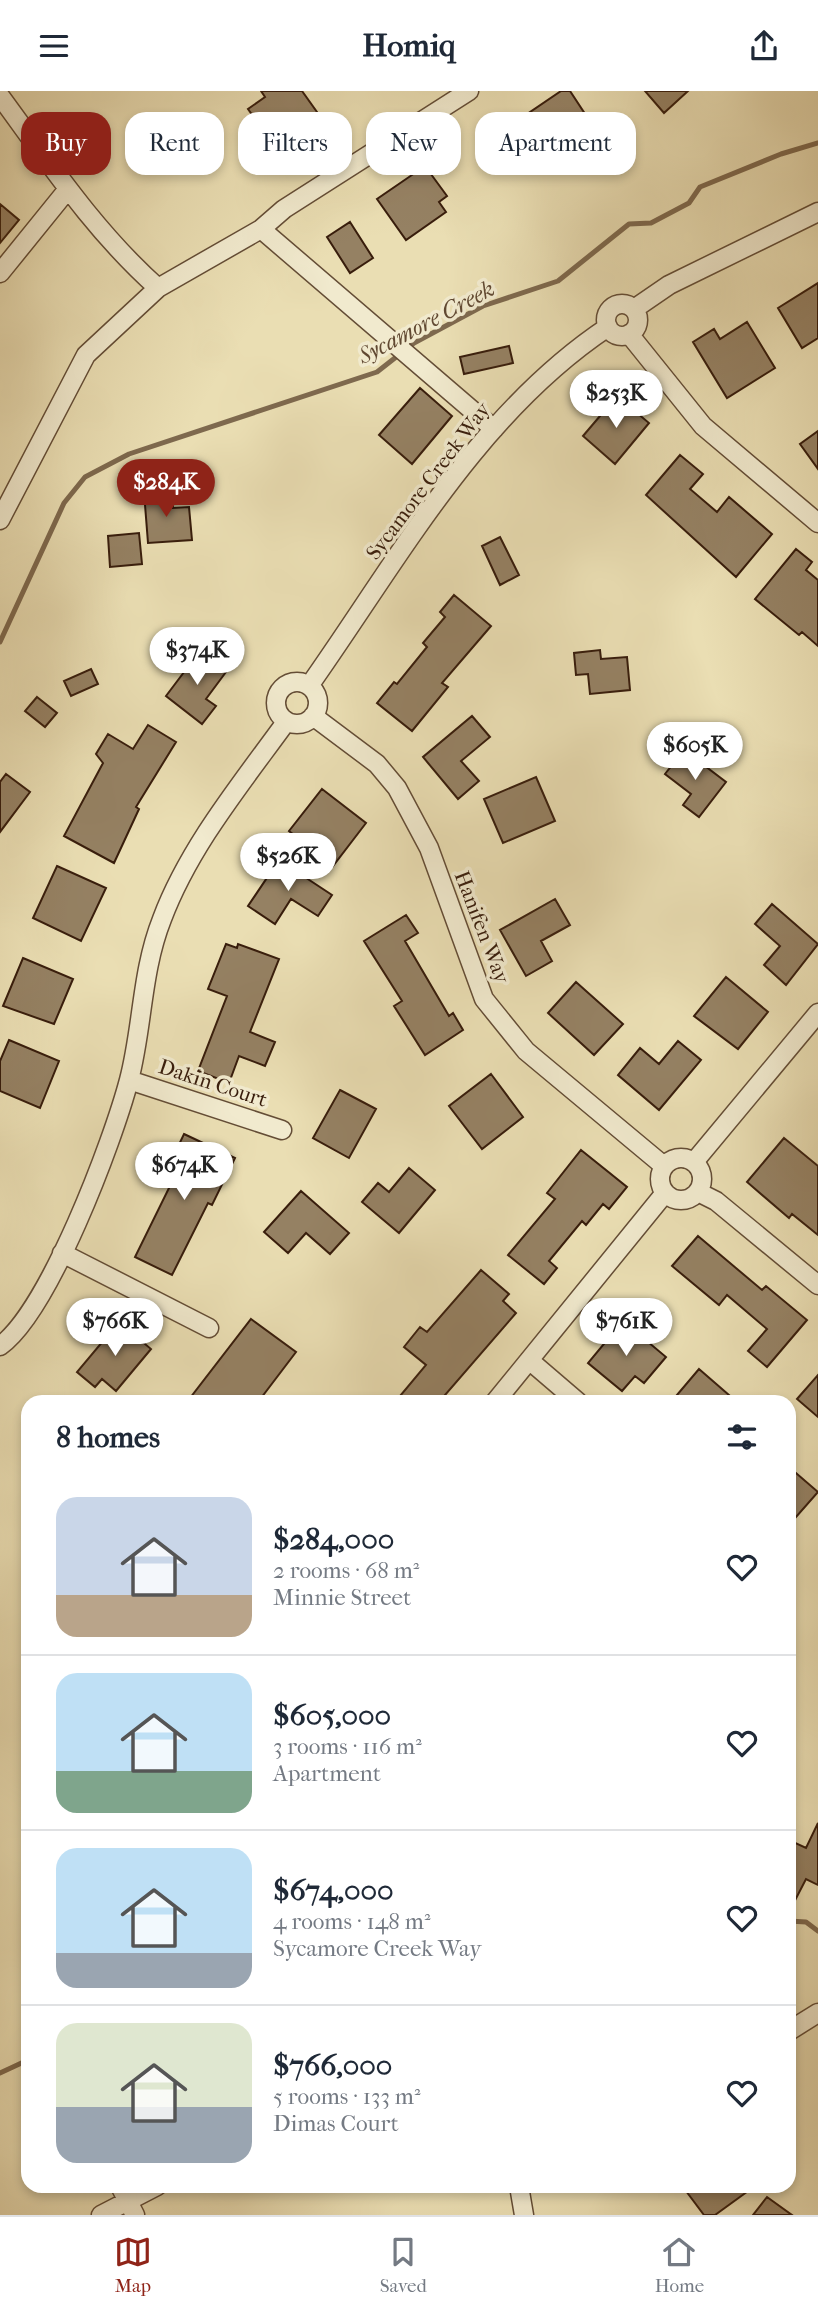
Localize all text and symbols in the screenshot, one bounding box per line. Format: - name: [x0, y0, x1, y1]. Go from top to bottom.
- icon: menu: [35, 27, 73, 65]
- text: Homiq: [362, 27, 456, 64]
- icon: share: [745, 27, 783, 65]
- chip: Buy: [21, 112, 111, 175]
- chip: Rent: [125, 112, 224, 175]
- chip: Filters: [238, 112, 352, 175]
- chip: New: [366, 112, 461, 175]
- chip: Apartment: [475, 112, 636, 175]
- water label: Sycamore Creek: [353, 275, 499, 370]
- pin: $253K: [567, 371, 665, 430]
- text: $253K: [586, 379, 646, 406]
- street label: Sycamore Creek Way: [361, 397, 495, 564]
- pin: $284K: [117, 459, 215, 519]
- text: $284K: [133, 468, 199, 495]
- pin: $374K: [148, 627, 246, 687]
- text: $374K: [166, 636, 228, 663]
- pin: $605K: [646, 723, 744, 782]
- text: $605K: [663, 731, 727, 758]
- pin: $526K: [239, 833, 337, 893]
- text: $526K: [256, 842, 320, 869]
- street label: Hanifen Way: [450, 868, 515, 987]
- street label: Dakin Court: [156, 1054, 271, 1112]
- pin: $674K: [135, 1143, 233, 1202]
- text: $674K: [151, 1151, 217, 1178]
- pin: $766K: [66, 1299, 164, 1358]
- pin: $761K: [577, 1299, 675, 1358]
- text: $766K: [82, 1307, 148, 1334]
- text: $761K: [595, 1307, 657, 1334]
- icon: filters: [723, 1418, 761, 1456]
- text: 8 homes: [56, 1420, 160, 1455]
- text: $284,000: [273, 1522, 394, 1557]
- icon: home: [112, 1525, 196, 1609]
- icon: heart: [723, 1548, 761, 1586]
- text: 2 rooms · 68 m²: [273, 1557, 419, 1584]
- text: Minnie Street: [273, 1584, 411, 1611]
- text: $605,000: [273, 1698, 391, 1733]
- icon: home: [112, 1701, 196, 1785]
- icon: heart: [723, 1724, 761, 1762]
- text: 3 rooms · 116 m²: [273, 1733, 422, 1760]
- text: Apartment: [273, 1760, 381, 1787]
- text: $674,000: [273, 1873, 394, 1908]
- icon: home: [112, 1876, 196, 1960]
- icon: heart: [723, 1899, 761, 1937]
- text: 4 rooms · 148 m²: [273, 1908, 430, 1935]
- text: Sycamore Creek Way: [273, 1935, 482, 1962]
- text: $766,000: [273, 2048, 392, 2083]
- icon: home: [112, 2051, 196, 2135]
- icon: heart: [723, 2074, 761, 2112]
- text: 5 rooms · 133 m²: [273, 2083, 420, 2110]
- text: Dimas Court: [273, 2110, 399, 2137]
- tab: Map: [114, 2233, 152, 2297]
- tab: Saved: [380, 2233, 427, 2297]
- tab: Home: [655, 2233, 704, 2297]

